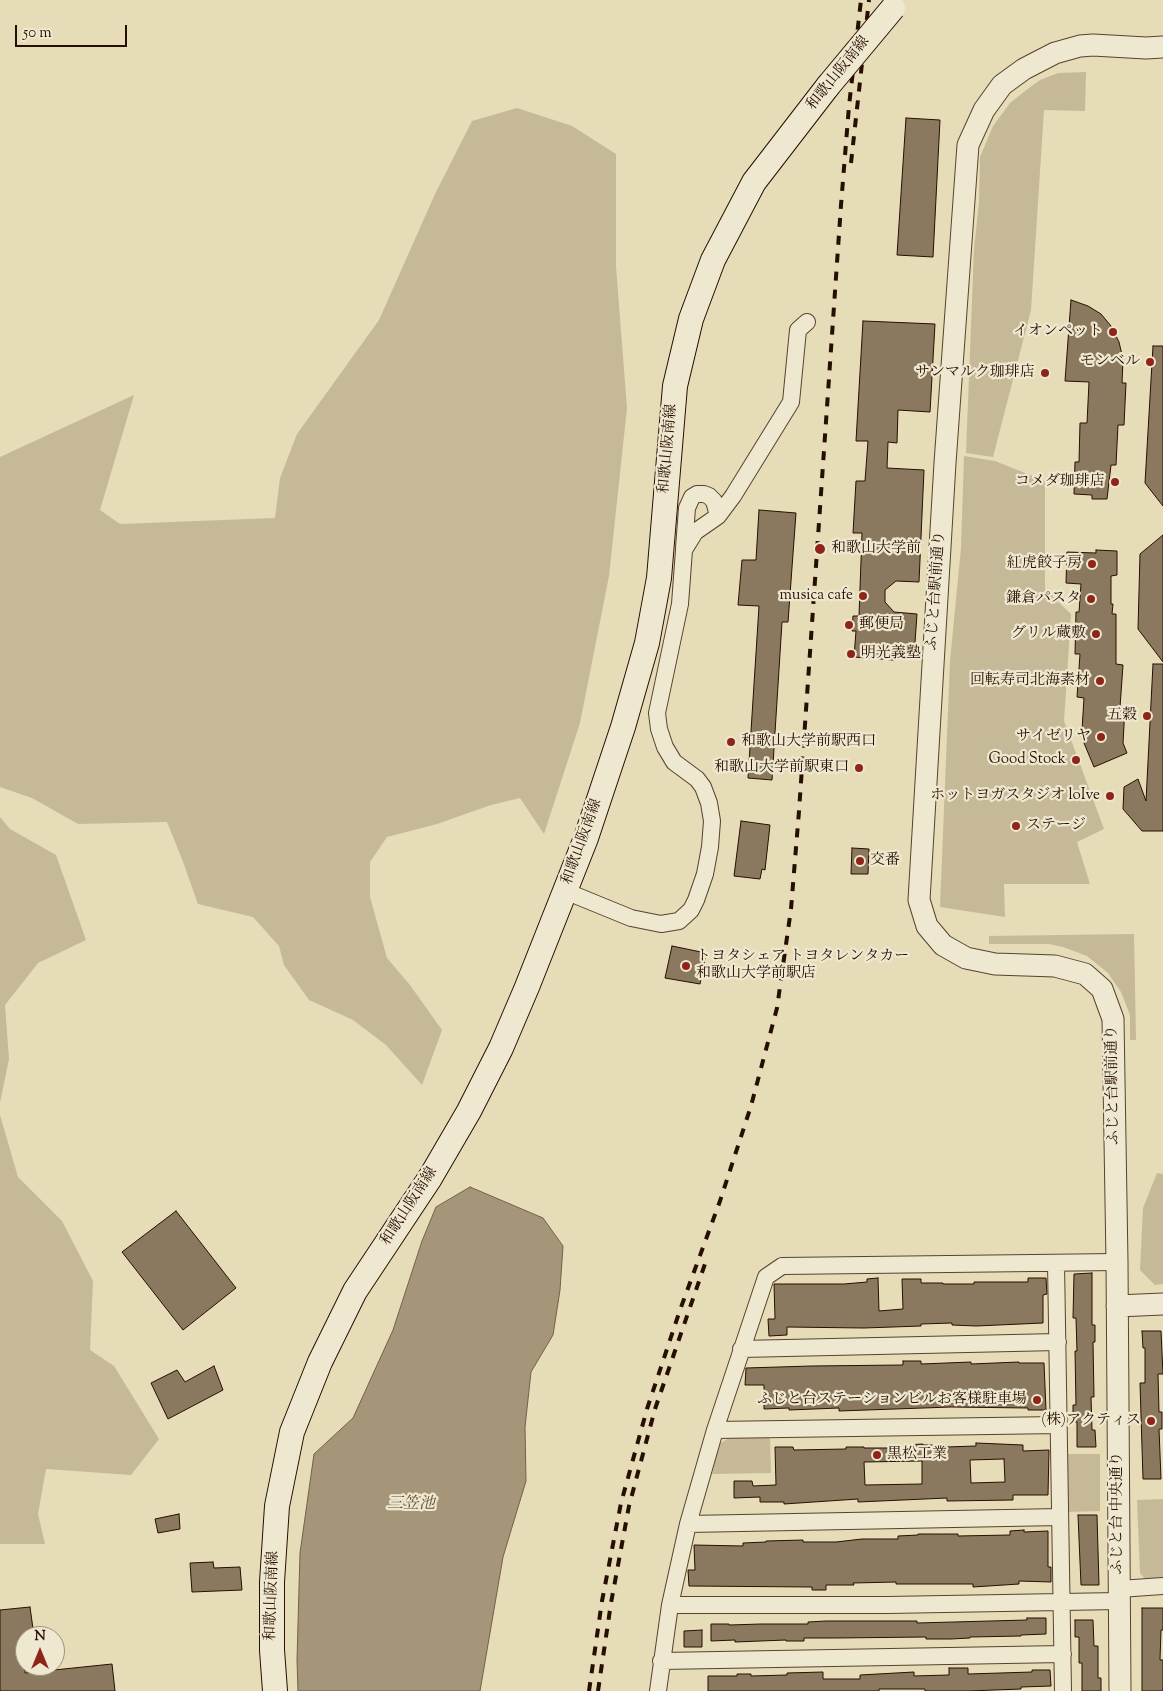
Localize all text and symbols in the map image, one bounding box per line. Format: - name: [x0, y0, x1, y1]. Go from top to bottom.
- scale bar: [18, 15, 130, 47]
- text: 50 m: [23, 23, 52, 44]
- street label: 和歌山阪南線: [804, 33, 874, 115]
- place label: イオンペット: [1013, 323, 1103, 341]
- marker: イオンペット: [1107, 326, 1119, 338]
- place label: モンベル: [1080, 353, 1140, 371]
- marker: モンベル: [1144, 356, 1156, 368]
- place label: サンマルク珈琲店: [915, 364, 1035, 382]
- marker: サンマルク珈琲店: [1039, 367, 1051, 379]
- street label: 和歌山阪南線: [656, 403, 682, 495]
- place label: コメダ珈琲店: [1015, 473, 1105, 491]
- marker: コメダ珈琲店: [1109, 476, 1121, 488]
- street label: ふじと台駅前通り: [924, 531, 950, 651]
- place label: 和歌山大学前: [831, 540, 921, 558]
- marker: 和歌山大学前: [813, 542, 827, 556]
- place label: 紅虎餃子房: [1007, 555, 1082, 573]
- marker: 紅虎餃子房: [1086, 558, 1098, 570]
- place label: musica cafe: [780, 587, 853, 605]
- marker: musica cafe: [857, 590, 869, 602]
- place label: 鎌倉パスタ: [1006, 590, 1081, 608]
- marker: 鎌倉パスタ: [1085, 593, 1097, 605]
- place label: 郵便局: [859, 616, 904, 634]
- marker: 郵便局: [843, 619, 855, 631]
- place label: グリル蔵敷: [1011, 625, 1086, 643]
- marker: グリル蔵敷: [1090, 628, 1102, 640]
- place label: 明光義塾: [861, 645, 921, 663]
- marker: 明光義塾: [845, 648, 857, 660]
- place label: 回転寿司北海素材: [970, 672, 1090, 690]
- marker: 回転寿司北海素材: [1094, 675, 1106, 687]
- place label: 五穀: [1107, 707, 1137, 725]
- marker: 五穀: [1141, 710, 1153, 722]
- place label: サイゼリヤ: [1016, 728, 1091, 746]
- marker: サイゼリヤ: [1095, 731, 1107, 743]
- place label: 和歌山大学前駅西口: [741, 733, 876, 751]
- marker: 和歌山大学前駅西口: [725, 736, 737, 748]
- place label: Good Stock: [988, 751, 1066, 769]
- marker: Good Stock: [1070, 754, 1082, 766]
- place label: 和歌山大学前駅東口: [714, 759, 849, 777]
- marker: 和歌山大学前駅東口: [853, 762, 865, 774]
- place label: ホットヨガスタジオ loIve: [930, 787, 1100, 805]
- marker: ホットヨガスタジオ loIve: [1104, 790, 1116, 802]
- street label: 和歌山阪南線: [559, 797, 607, 887]
- place label: ステージ: [1026, 817, 1086, 835]
- marker: ステージ: [1010, 820, 1022, 832]
- place label: 交番: [870, 852, 900, 870]
- marker: 交番: [854, 855, 866, 867]
- place label: トヨタシェア トヨタレンタカー 和歌山大学前駅店: [696, 948, 909, 983]
- marker: トヨタシェア トヨタレンタカー 和歌山大学前駅店: [680, 960, 692, 972]
- street label: ふじと台駅前通り: [1104, 1025, 1124, 1145]
- street label: 和歌山阪南線: [378, 1164, 442, 1250]
- place label: ふじと台ステーションビルお客様駐車場: [757, 1391, 1027, 1409]
- marker: ふじと台ステーションビルお客様駐車場: [1031, 1394, 1043, 1406]
- place label: (株)アクティス: [1041, 1412, 1141, 1430]
- marker: (株)アクティス: [1145, 1415, 1157, 1427]
- place label: 黒松工業: [887, 1446, 947, 1464]
- marker: 黒松工業: [871, 1449, 883, 1461]
- street label: ふじと台 中央通り: [1109, 1451, 1127, 1575]
- water label: 三笠池: [387, 1495, 435, 1515]
- street label: 和歌山阪南線: [262, 1551, 284, 1641]
- north arrow: [15, 1626, 65, 1676]
- text: N: [34, 1627, 46, 1647]

